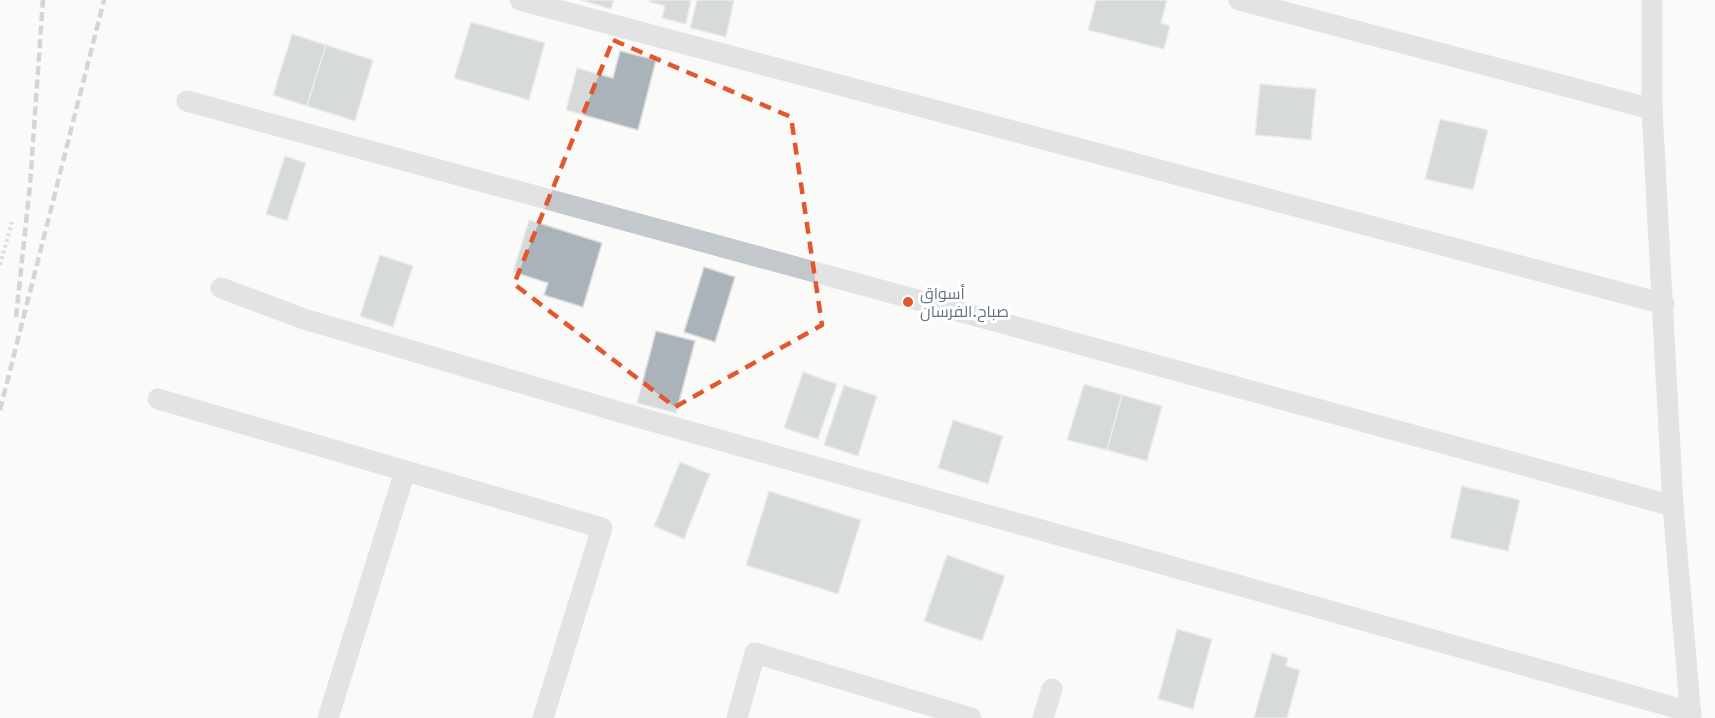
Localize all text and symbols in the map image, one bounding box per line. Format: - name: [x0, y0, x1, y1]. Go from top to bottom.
- place label: أسواق صباح.الفرسان: [920, 283, 1009, 323]
- marker: أسواق صباح.الفرسان: [901, 295, 915, 309]

